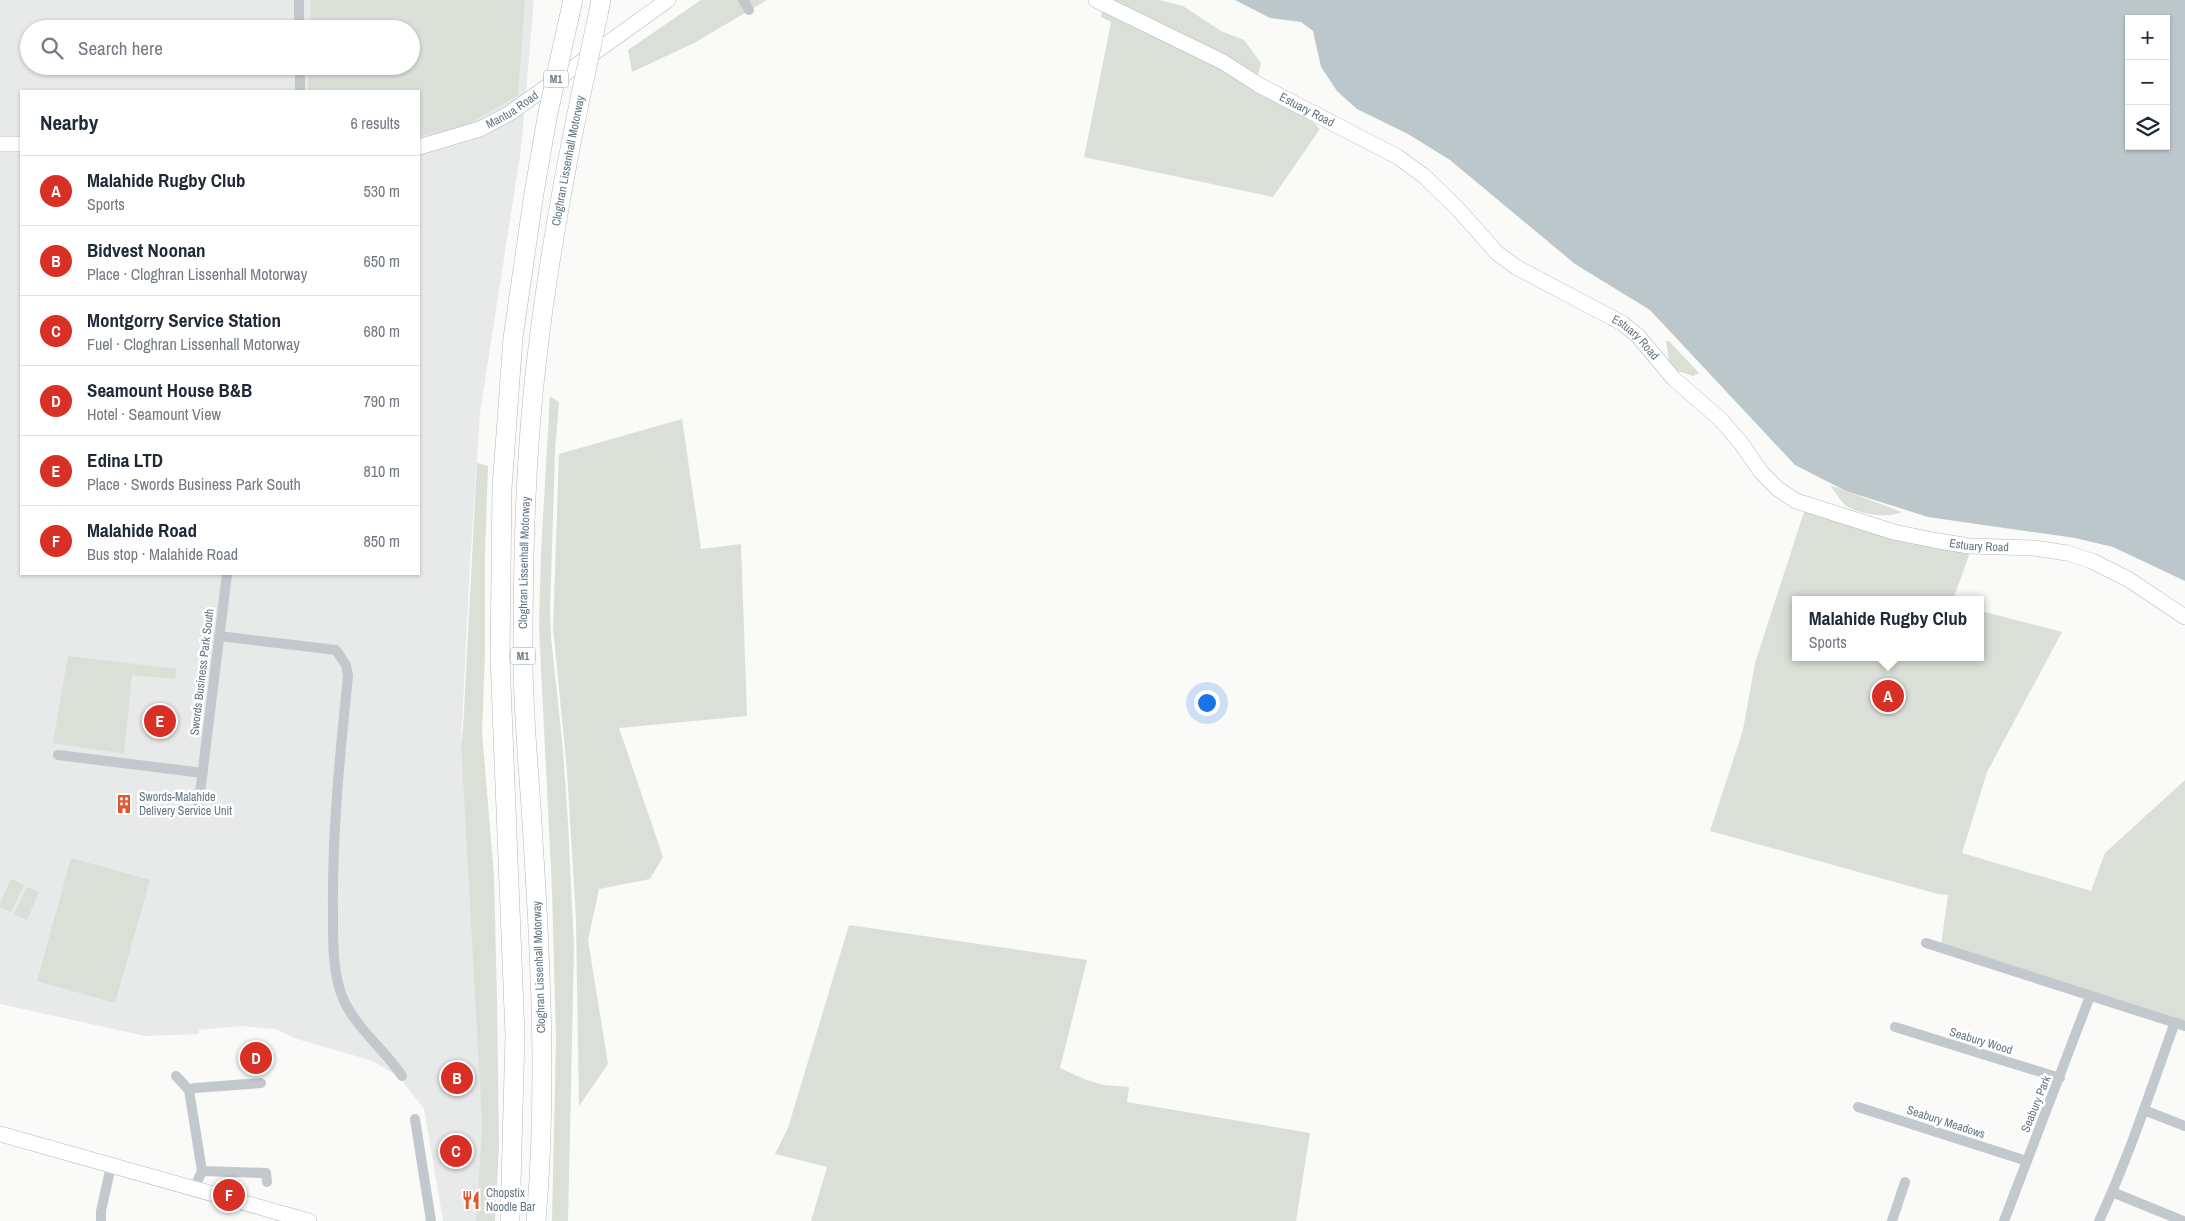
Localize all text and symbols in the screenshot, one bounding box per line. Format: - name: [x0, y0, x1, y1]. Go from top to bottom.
- map controls: [2125, 15, 2170, 150]
- button: +: [2125, 15, 2170, 60]
- search box: [20, 20, 420, 75]
- icon: search: [38, 34, 66, 62]
- text: Search here: [78, 35, 163, 61]
- button: −: [2125, 60, 2170, 105]
- road number: M1: [544, 70, 568, 88]
- street label: Mantua Road: [483, 87, 541, 132]
- street label: Estuary Road: [1277, 89, 1337, 131]
- street label: Cloghran Lissenhall Motorway: [548, 94, 589, 227]
- button: layers: [2125, 105, 2170, 150]
- text: Nearby: [40, 108, 98, 137]
- text: 6 results: [350, 112, 400, 134]
- text: Malahide Rugby Club: [87, 167, 245, 193]
- text: A: [51, 180, 61, 202]
- text: 530 m: [364, 180, 400, 202]
- text: Sports: [87, 193, 125, 215]
- text: Bidvest Noonan: [87, 237, 206, 263]
- text: B: [51, 250, 61, 272]
- text: 650 m: [364, 250, 400, 272]
- text: Place · Cloghran Lissenhall Motorway: [87, 263, 307, 285]
- text: Montgorry Service Station: [87, 307, 281, 333]
- street label: Estuary Road: [1609, 311, 1663, 363]
- text: C: [51, 320, 61, 342]
- text: 680 m: [364, 320, 400, 342]
- text: Fuel · Cloghran Lissenhall Motorway: [87, 333, 300, 355]
- text: Seamount House B&B: [87, 377, 252, 403]
- text: D: [51, 390, 61, 412]
- text: 790 m: [364, 390, 400, 412]
- text: Hotel · Seamount View: [87, 403, 221, 425]
- text: Edina LTD: [87, 447, 163, 473]
- text: E: [52, 460, 60, 482]
- text: 810 m: [364, 460, 400, 482]
- text: Place · Swords Business Park South: [87, 473, 301, 495]
- street label: Cloghran Lissenhall Motorway: [515, 496, 534, 629]
- text: Malahide Road: [87, 517, 197, 543]
- text: F: [52, 530, 60, 552]
- text: 850 m: [364, 530, 400, 552]
- street label: Estuary Road: [1948, 535, 2009, 555]
- text: Bus stop · Malahide Road: [87, 543, 238, 565]
- popup: [1792, 596, 1984, 661]
- text: Malahide Rugby Club: [1809, 605, 1967, 631]
- street label: Swords Business Park South: [186, 608, 218, 736]
- text: Sports: [1809, 631, 1847, 653]
- road number: M1: [510, 648, 536, 664]
- pin: A: [1872, 677, 1904, 715]
- your location: [1194, 690, 1220, 716]
- pin: E: [144, 702, 176, 740]
- place label: Swords-Malahide Delivery Service Unit: [139, 789, 232, 819]
- building icon: Swords-Malahide Delivery Service Unit: [113, 793, 135, 815]
- street label: Cloghran Lissenhall Motorway: [529, 901, 549, 1033]
- street label: Seabury Wood: [1948, 1024, 2014, 1058]
- pin: D: [240, 1039, 272, 1077]
- pin: B: [441, 1059, 473, 1097]
- street label: Seabury Park: [2017, 1073, 2055, 1135]
- street label: Seabury Meadows: [1905, 1102, 1987, 1142]
- pin: C: [440, 1132, 472, 1170]
- pin: F: [213, 1176, 245, 1214]
- place label: Chopstix Noodle Bar: [486, 1185, 536, 1215]
- restaurant icon: Chopstix Noodle Bar: [460, 1189, 482, 1211]

